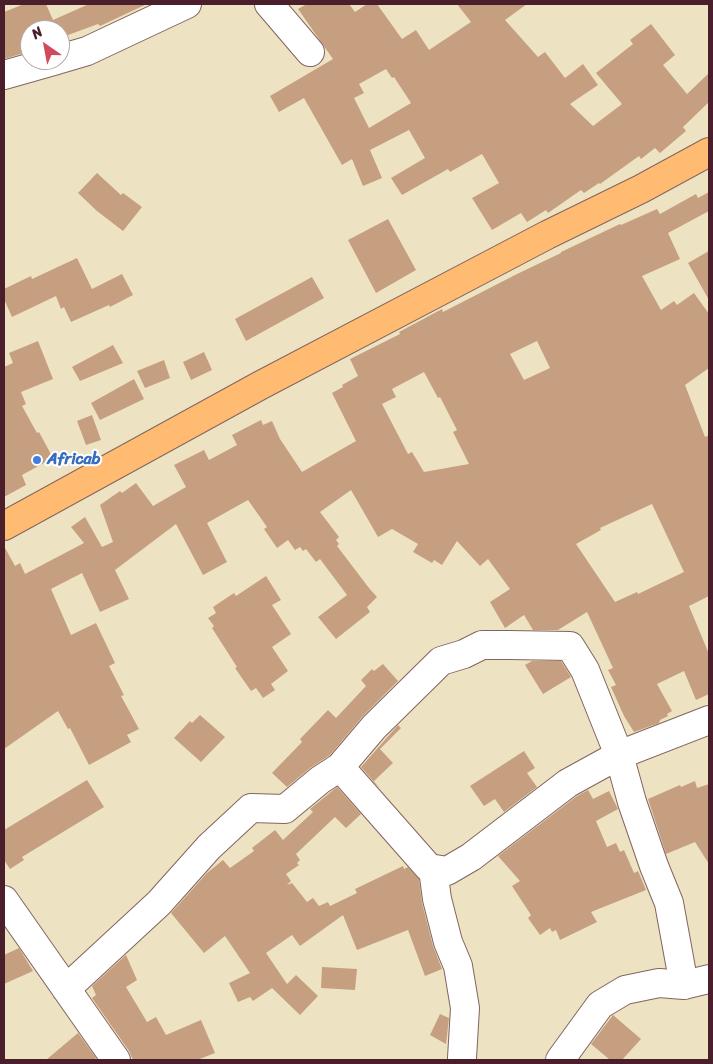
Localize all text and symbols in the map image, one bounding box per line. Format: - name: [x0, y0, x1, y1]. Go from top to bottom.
- north arrow: [20, 20, 70, 70]
- text: N: [26, 20, 48, 46]
- place label: Africab: [47, 450, 100, 470]
- marker: Africab: [31, 454, 43, 466]

